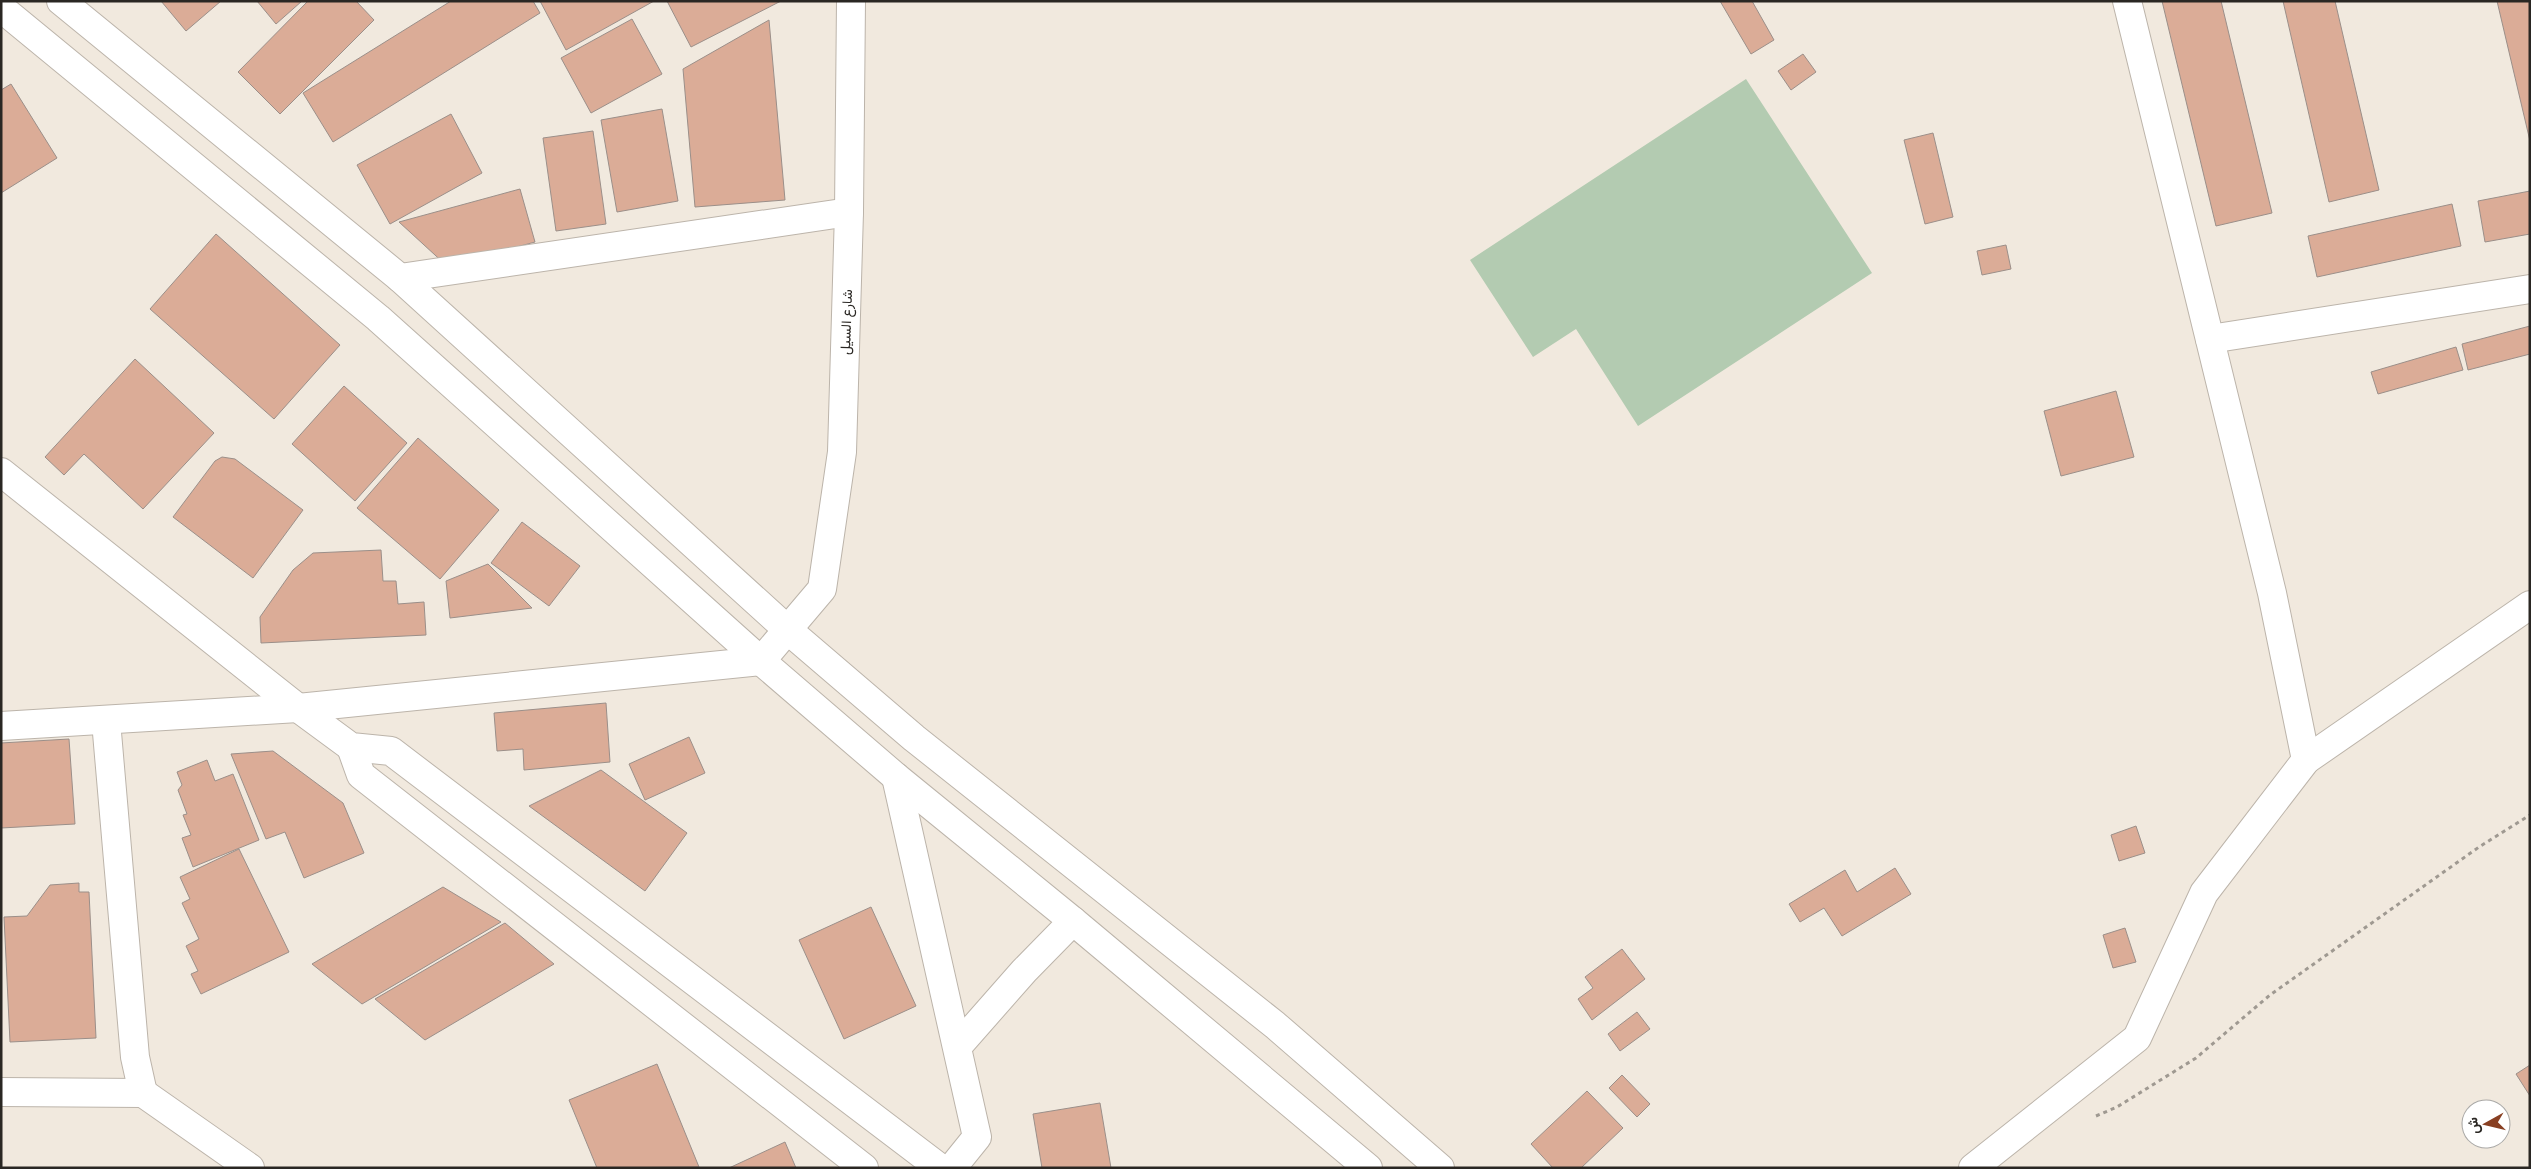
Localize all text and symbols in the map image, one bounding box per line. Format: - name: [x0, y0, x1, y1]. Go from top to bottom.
- street label: شارع السيل: [835, 289, 858, 355]
- north arrow: [2461, 1099, 2511, 1149]
- text: ش: [2462, 1116, 2484, 1136]

